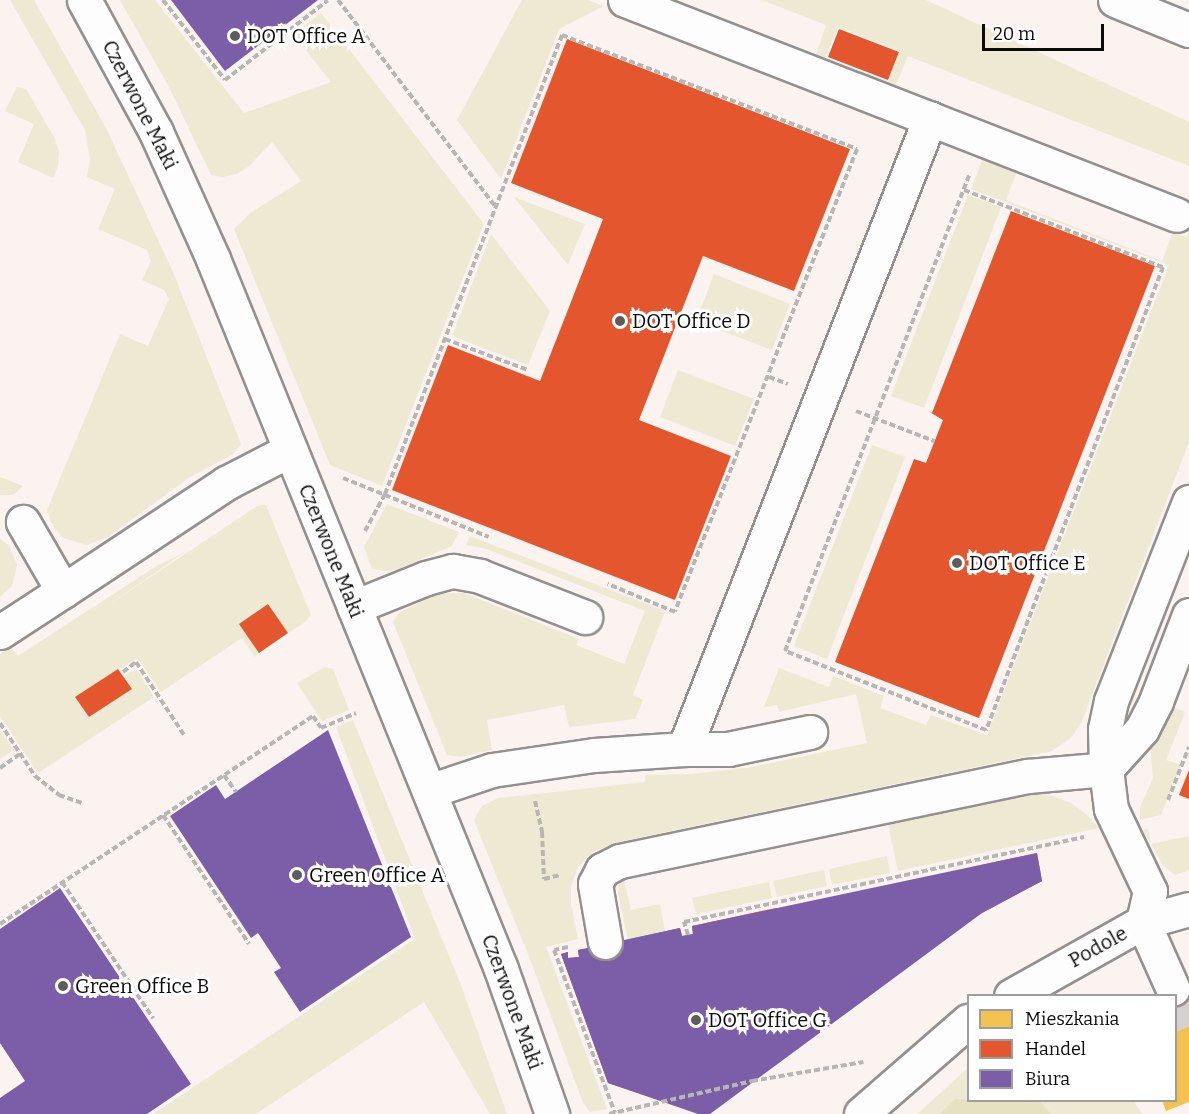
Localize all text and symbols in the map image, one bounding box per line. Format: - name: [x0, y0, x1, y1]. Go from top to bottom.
- scale bar: [985, 12, 1106, 50]
- text: 20 m: [993, 23, 1035, 45]
- place label: DOT Office A: [247, 24, 365, 48]
- marker: DOT Office A: [228, 29, 242, 43]
- street label: Czerwone Maki: [97, 36, 183, 174]
- place label: DOT Office D: [632, 309, 751, 333]
- marker: DOT Office D: [613, 314, 627, 328]
- street label: Czerwone Maki: [293, 481, 369, 621]
- place label: DOT Office E: [969, 551, 1086, 575]
- marker: DOT Office E: [950, 556, 964, 570]
- place label: Green Office A: [309, 863, 445, 887]
- marker: Green Office A: [290, 868, 304, 882]
- street label: Podole: [1065, 921, 1131, 973]
- street label: Czerwone Maki: [476, 931, 548, 1073]
- place label: Green Office B: [75, 974, 209, 998]
- marker: Green Office B: [56, 979, 70, 993]
- legend: [967, 994, 1177, 1102]
- place label: DOT Office G: [708, 1008, 827, 1032]
- text: Mieszkania: [1025, 1008, 1119, 1030]
- marker: DOT Office G: [689, 1013, 703, 1027]
- text: Handel: [1025, 1038, 1086, 1060]
- text: Biura: [1025, 1068, 1070, 1090]

